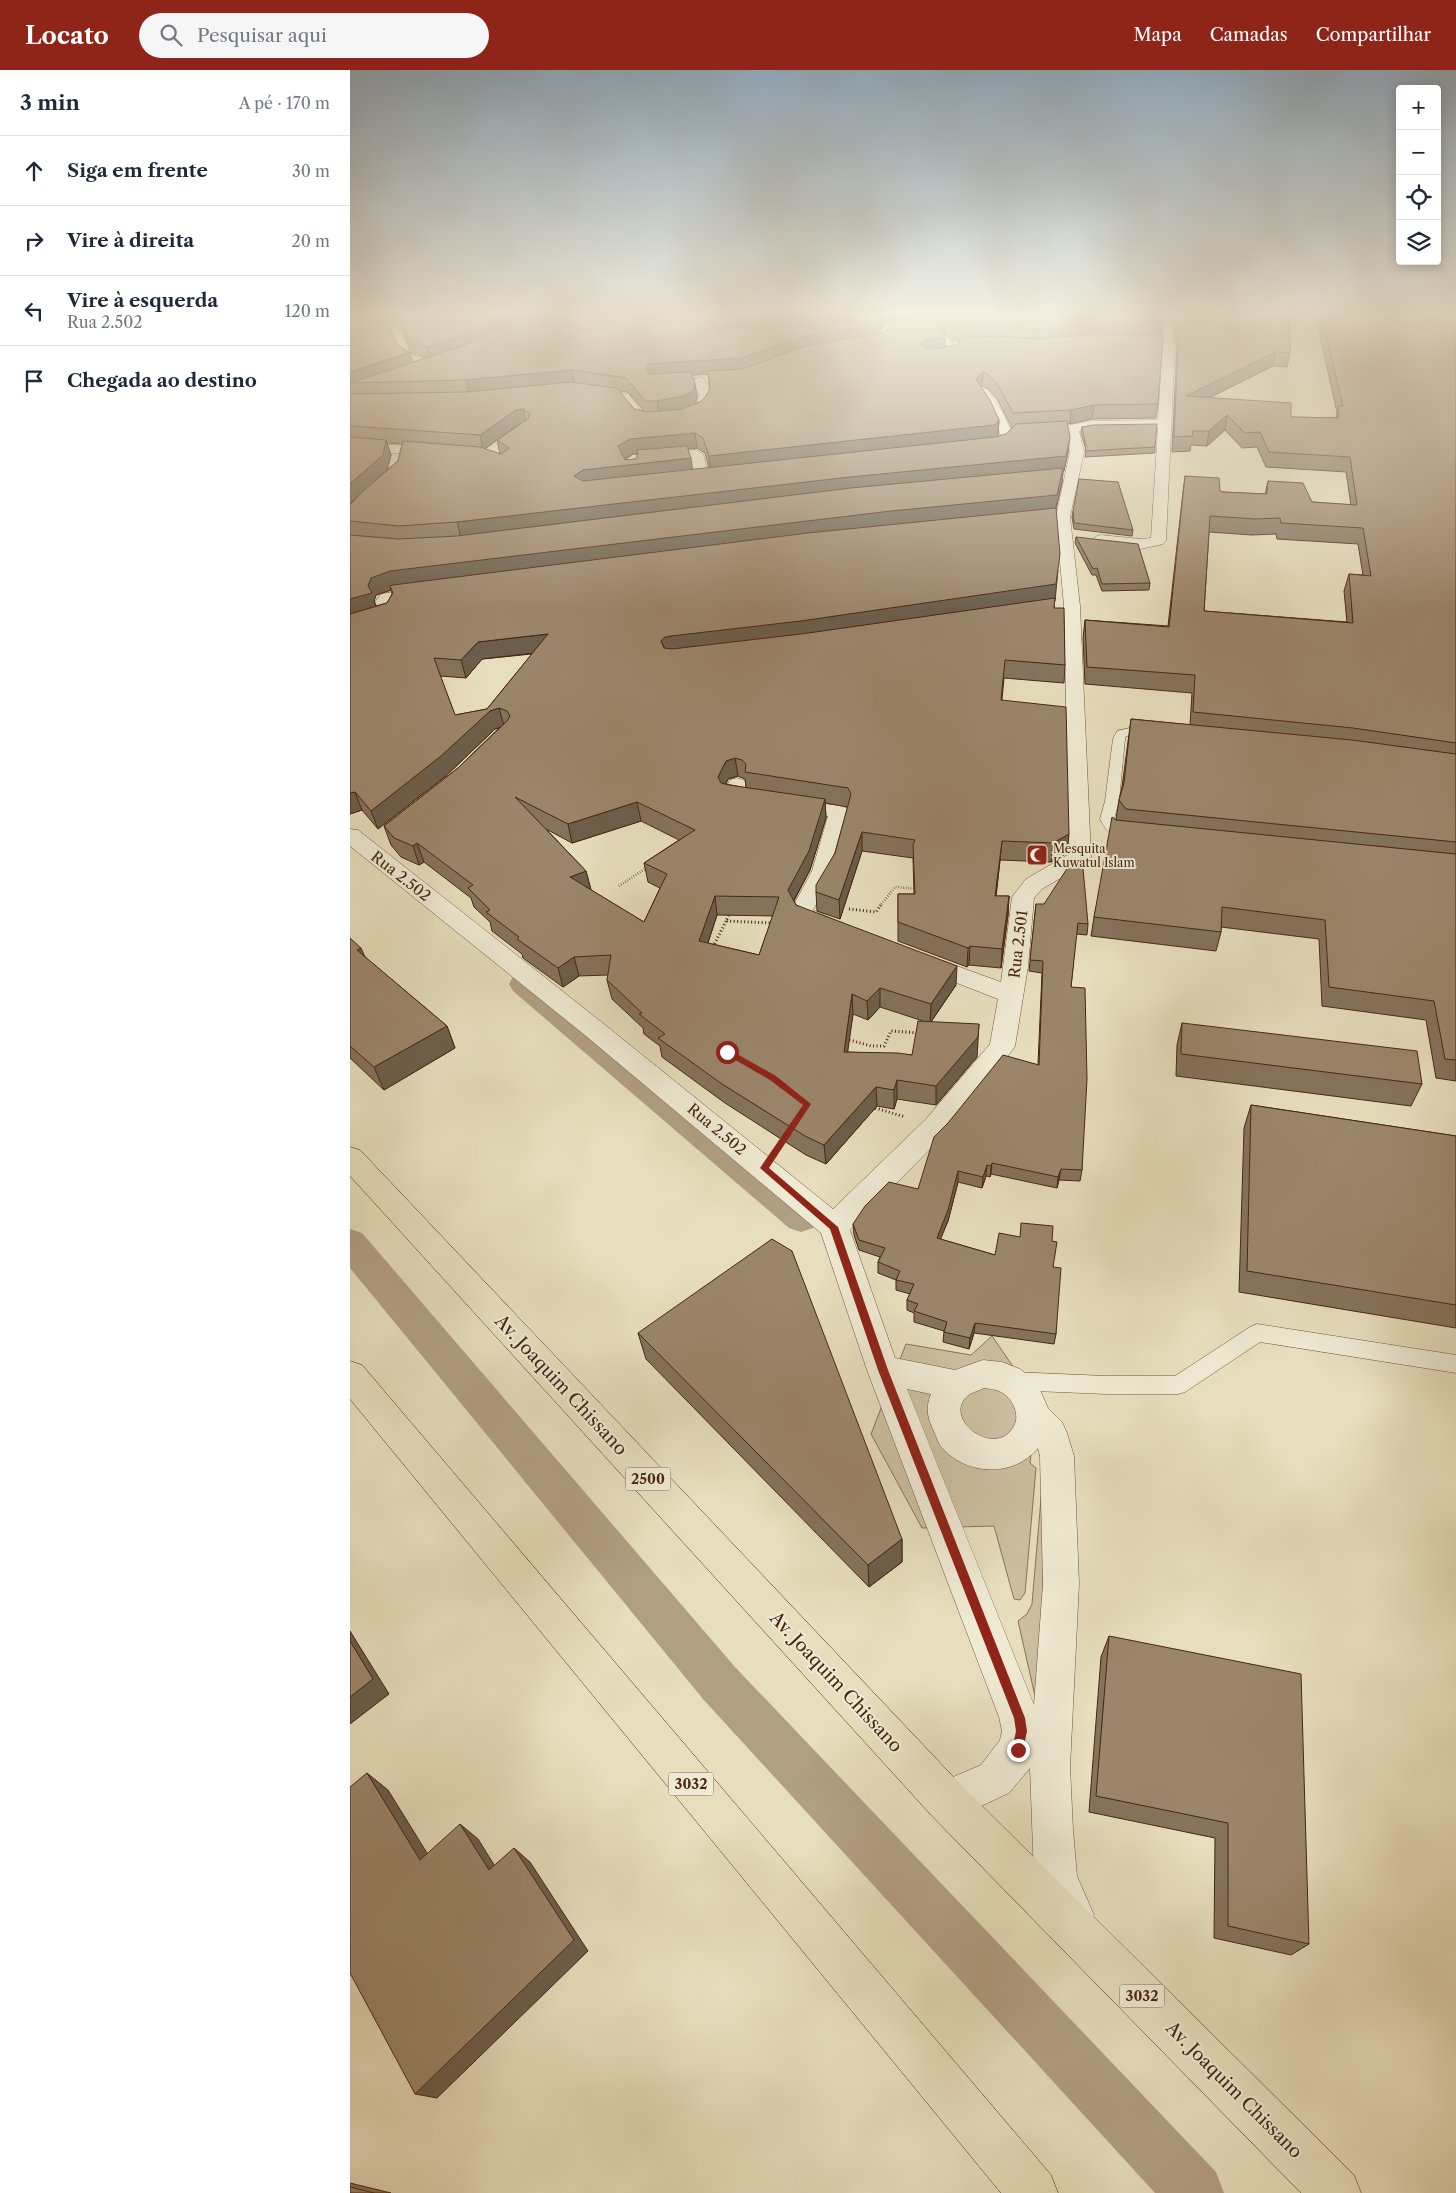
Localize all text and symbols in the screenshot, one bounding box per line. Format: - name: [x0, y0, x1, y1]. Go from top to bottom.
- search box: [139, 13, 489, 58]
- text: Locato: [25, 21, 109, 50]
- icon: search: [157, 21, 185, 49]
- text: Pesquisar aqui: [197, 24, 327, 47]
- text: Mapa: [1134, 24, 1182, 46]
- text: Camadas: [1210, 24, 1288, 46]
- text: Compartilhar: [1316, 24, 1431, 46]
- map controls: [1396, 85, 1441, 265]
- button: +: [1396, 85, 1441, 130]
- text: 3 min: [20, 90, 80, 115]
- text: A pé · 170 m: [239, 93, 330, 113]
- button: −: [1396, 130, 1441, 175]
- icon: ahead: [20, 157, 48, 185]
- text: Siga em frente: [67, 159, 208, 182]
- text: 30 m: [292, 161, 330, 181]
- button: locate: [1396, 175, 1441, 220]
- button: layers: [1396, 220, 1441, 265]
- icon: right: [20, 227, 48, 255]
- text: Vire à direita: [67, 229, 194, 252]
- text: 20 m: [291, 231, 330, 251]
- text: Vire à esquerda: [67, 289, 218, 312]
- icon: left: [20, 297, 48, 325]
- text: 120 m: [285, 301, 330, 321]
- text: Rua 2.502: [67, 312, 142, 332]
- icon: arrive: [20, 367, 48, 395]
- text: Chegada ao destino: [67, 369, 257, 392]
- place label: Mesquita Kuwatul Islam: [1053, 841, 1135, 870]
- mosque icon: Mesquita Kuwatul Islam: [1025, 843, 1049, 867]
- street label: Rua 2.502: [367, 847, 435, 905]
- street label: Rua 2.501: [1004, 908, 1032, 979]
- route start: [716, 1041, 739, 1064]
- street label: Rua 2.502: [684, 1099, 750, 1159]
- street label: Av. Joaquim Chissano: [489, 1309, 632, 1460]
- road number: 2500: [626, 1468, 670, 1490]
- street label: Av. Joaquim Chissano: [764, 1606, 907, 1757]
- route end: [1007, 1739, 1030, 1762]
- road number: 3032: [668, 1772, 714, 1796]
- road number: 3032: [1120, 1984, 1164, 2008]
- street label: Av. Joaquim Chissano: [1160, 2016, 1307, 2163]

